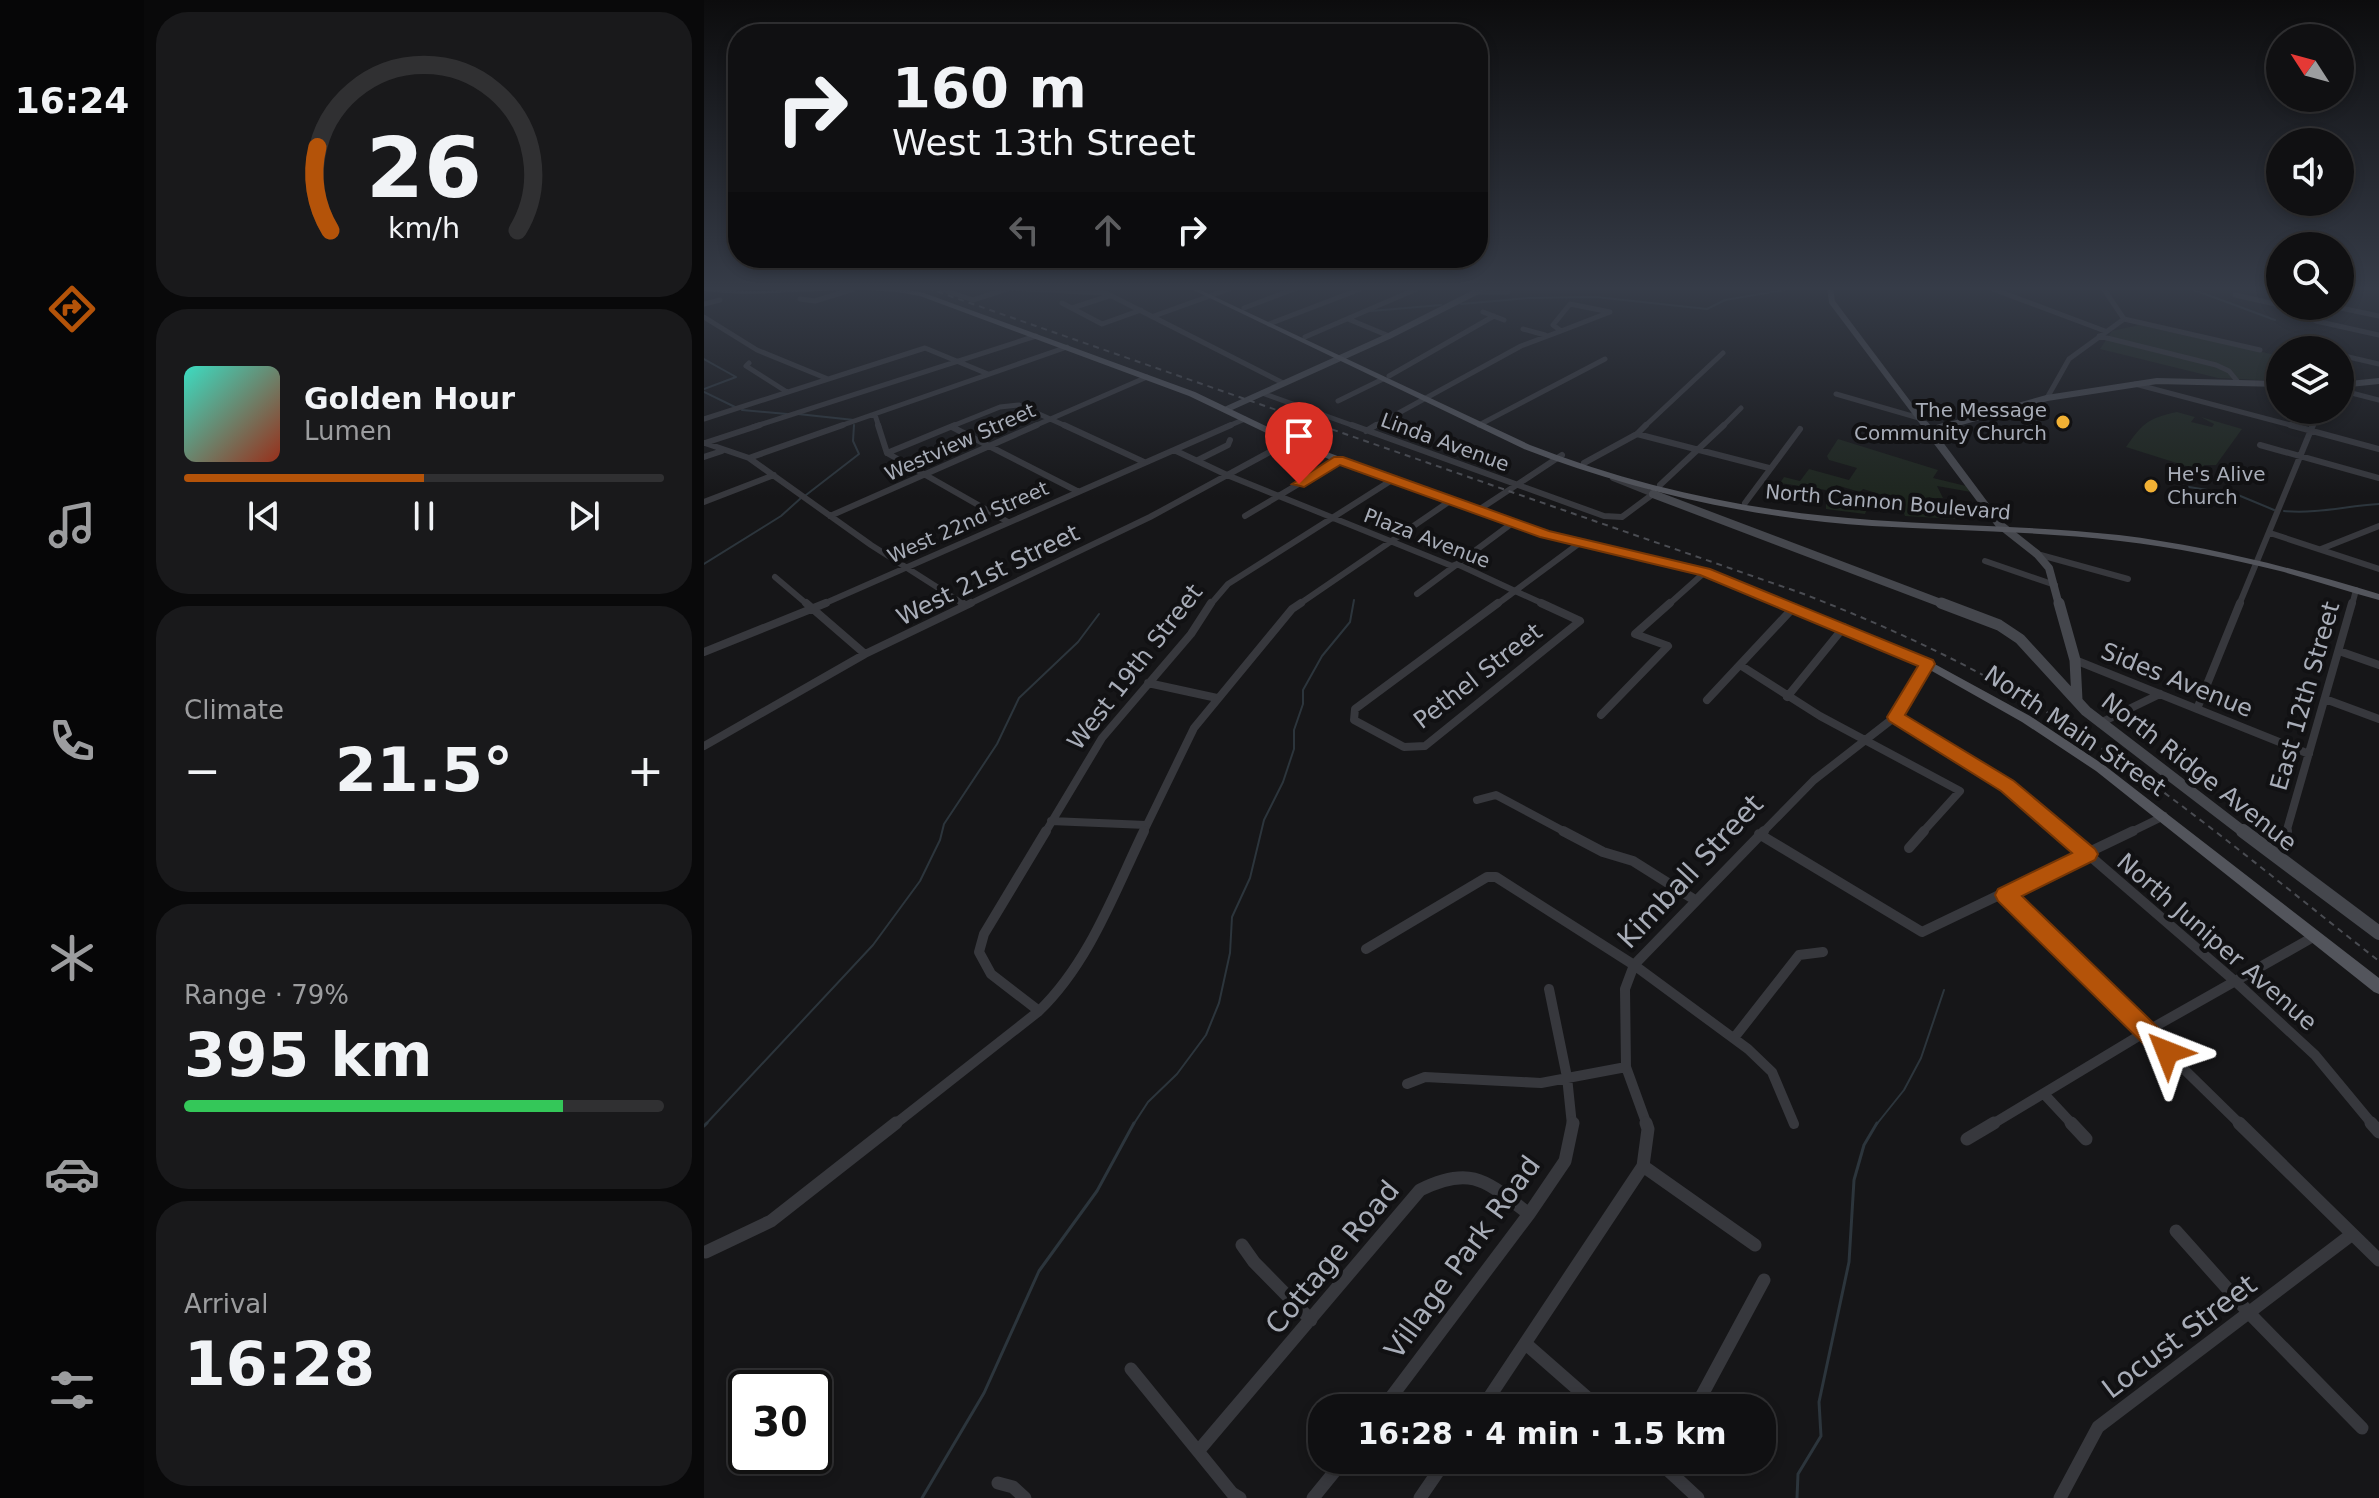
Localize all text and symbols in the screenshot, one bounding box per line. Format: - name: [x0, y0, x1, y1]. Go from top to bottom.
- north arrow: [2266, 24, 2354, 112]
- map controls: [2266, 24, 2354, 424]
- text: 160 m: [892, 55, 1087, 120]
- icon: right: [760, 56, 864, 160]
- text: 16:24: [15, 80, 129, 121]
- text: 26: [366, 119, 482, 216]
- text: West 13th Street: [892, 122, 1196, 163]
- button: sound: [2266, 128, 2354, 216]
- icon: left: [1002, 208, 1046, 252]
- icon: ahead: [1086, 208, 1130, 252]
- icon: right: [1170, 208, 1214, 252]
- text: km/h: [388, 211, 460, 245]
- button: search: [2266, 232, 2354, 320]
- icon: directions: [44, 281, 100, 337]
- button: layers: [2266, 336, 2354, 424]
- text: Golden Hour: [304, 381, 515, 416]
- street label: Westview Street: [881, 398, 1039, 486]
- place label: The Message Community Church: [1854, 398, 2047, 445]
- pin: [1265, 402, 1333, 484]
- street label: Linda Avenue: [1377, 408, 1513, 476]
- marker: The Message Community Church: [2054, 413, 2072, 431]
- icon: arrive: [1277, 414, 1321, 458]
- text: Lumen: [304, 416, 392, 446]
- place label: He's Alive Church: [2167, 462, 2266, 509]
- street label: West 22nd Street: [884, 476, 1052, 568]
- marker: He's Alive Church: [2142, 477, 2160, 495]
- street label: North Cannon Boulevard: [1764, 479, 2012, 525]
- icon: previous: [242, 494, 286, 538]
- icon: pause: [402, 494, 446, 538]
- icon: next: [562, 494, 606, 538]
- icon: music: [44, 497, 100, 553]
- street label: Plaza Avenue: [1360, 503, 1494, 573]
- street label: West 21st Street: [892, 519, 1084, 631]
- street label: West 19th Street: [1062, 579, 1208, 755]
- street label: East 12th Street: [2265, 598, 2345, 794]
- street label: Pethel Street: [1408, 617, 1548, 735]
- street label: Sides Avenue: [2097, 637, 2257, 723]
- street label: North Main Street: [1979, 660, 2171, 802]
- street label: North Ridge Avenue: [2096, 687, 2302, 857]
- text: Climate: [184, 695, 284, 725]
- icon: phone: [44, 713, 100, 769]
- text: 21.5°: [335, 735, 513, 805]
- text: −: [184, 745, 221, 796]
- text: +: [627, 745, 664, 796]
- street label: Kimball Street: [1611, 788, 1770, 955]
- street label: North Juniper Avenue: [2111, 848, 2323, 1036]
- icon: climate: [44, 930, 100, 986]
- text: Range · 79%: [184, 980, 349, 1010]
- position arrow: [2125, 1010, 2209, 1094]
- text: 395 km: [184, 1020, 433, 1090]
- icon: car: [44, 1146, 100, 1202]
- street label: Village Park Road: [1378, 1149, 1547, 1365]
- street label: Cottage Road: [1259, 1174, 1406, 1341]
- street label: Locust Street: [2096, 1268, 2263, 1405]
- text: Arrival: [184, 1289, 268, 1319]
- text: 16:28: [184, 1329, 375, 1399]
- icon: filters: [44, 1362, 100, 1418]
- speed limit sign: 30: [728, 1370, 832, 1474]
- text: 16:28 · 4 min · 1.5 km: [1357, 1416, 1727, 1451]

